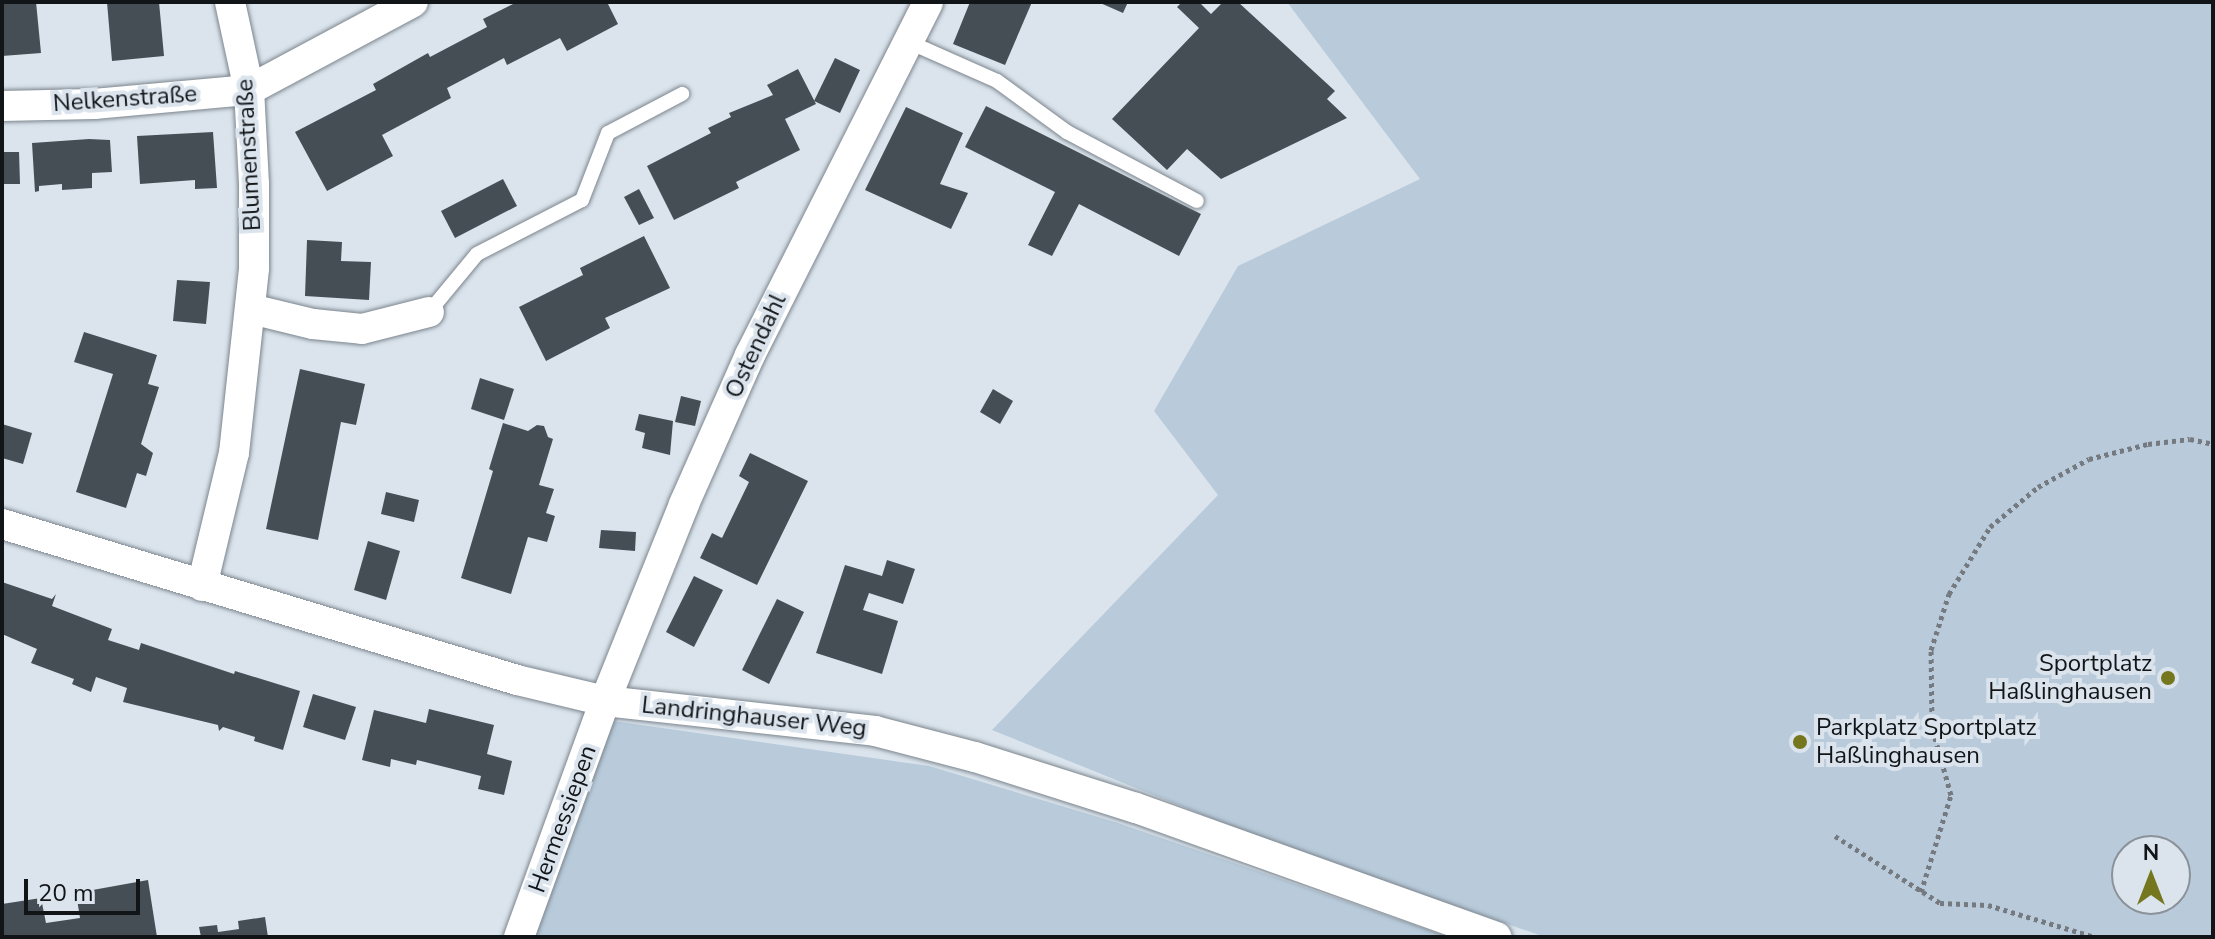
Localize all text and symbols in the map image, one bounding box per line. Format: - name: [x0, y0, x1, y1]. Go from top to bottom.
- street label: Blumenstraße: [231, 78, 267, 232]
- street label: Nelkenstraße: [52, 80, 198, 118]
- street label: Ostendahl: [719, 289, 793, 403]
- place label: Sportplatz Haßlinghausen: [1988, 650, 2152, 706]
- marker: Sportplatz Haßlinghausen: [2159, 669, 2177, 687]
- street label: Landringhauser Weg: [640, 691, 868, 743]
- place label: Parkplatz Sportplatz Haßlinghausen: [1816, 714, 2036, 770]
- marker: Parkplatz Sportplatz Haßlinghausen: [1791, 733, 1809, 751]
- street label: Hermessiepen: [523, 741, 603, 897]
- north arrow: [2111, 835, 2191, 915]
- text: N: [2143, 838, 2159, 868]
- scale bar: [28, 863, 144, 913]
- text: 20 m: [38, 877, 94, 909]

